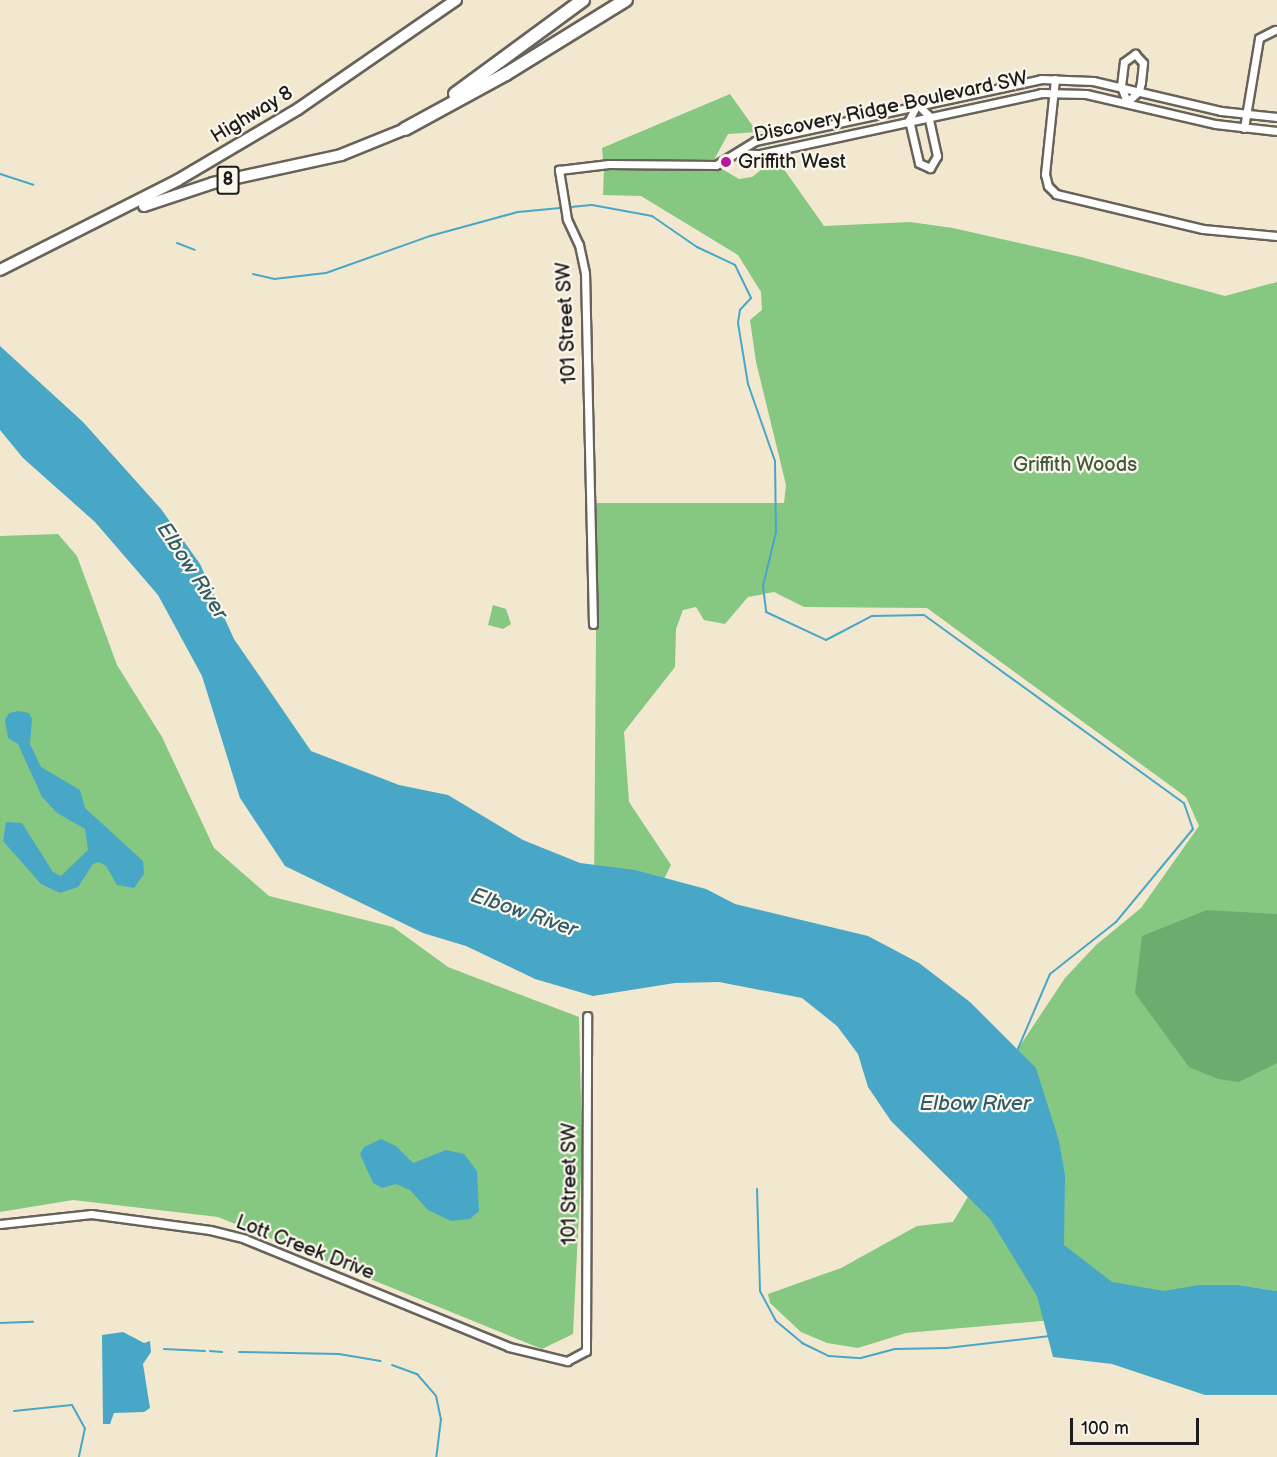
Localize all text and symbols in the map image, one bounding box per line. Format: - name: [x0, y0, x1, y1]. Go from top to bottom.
- street label: Discovery Ridge Boulevard SW: [751, 66, 1031, 148]
- street label: Highway 8: [206, 81, 298, 149]
- place label: Griffith West: [738, 150, 847, 174]
- marker: Griffith West: [719, 155, 733, 169]
- road number: 8: [216, 165, 240, 195]
- street label: 101 Street SW: [552, 261, 582, 385]
- park label: Griffith Woods: [1013, 453, 1137, 477]
- water label: Elbow River: [151, 518, 233, 624]
- water label: Elbow River: [467, 883, 581, 943]
- water label: Elbow River: [919, 1091, 1031, 1117]
- street label: 101 Street SW: [558, 1122, 582, 1246]
- street label: Lott Creek Drive: [232, 1211, 378, 1285]
- scale bar: [1073, 1406, 1202, 1444]
- text: 100 m: [1081, 1418, 1129, 1439]

